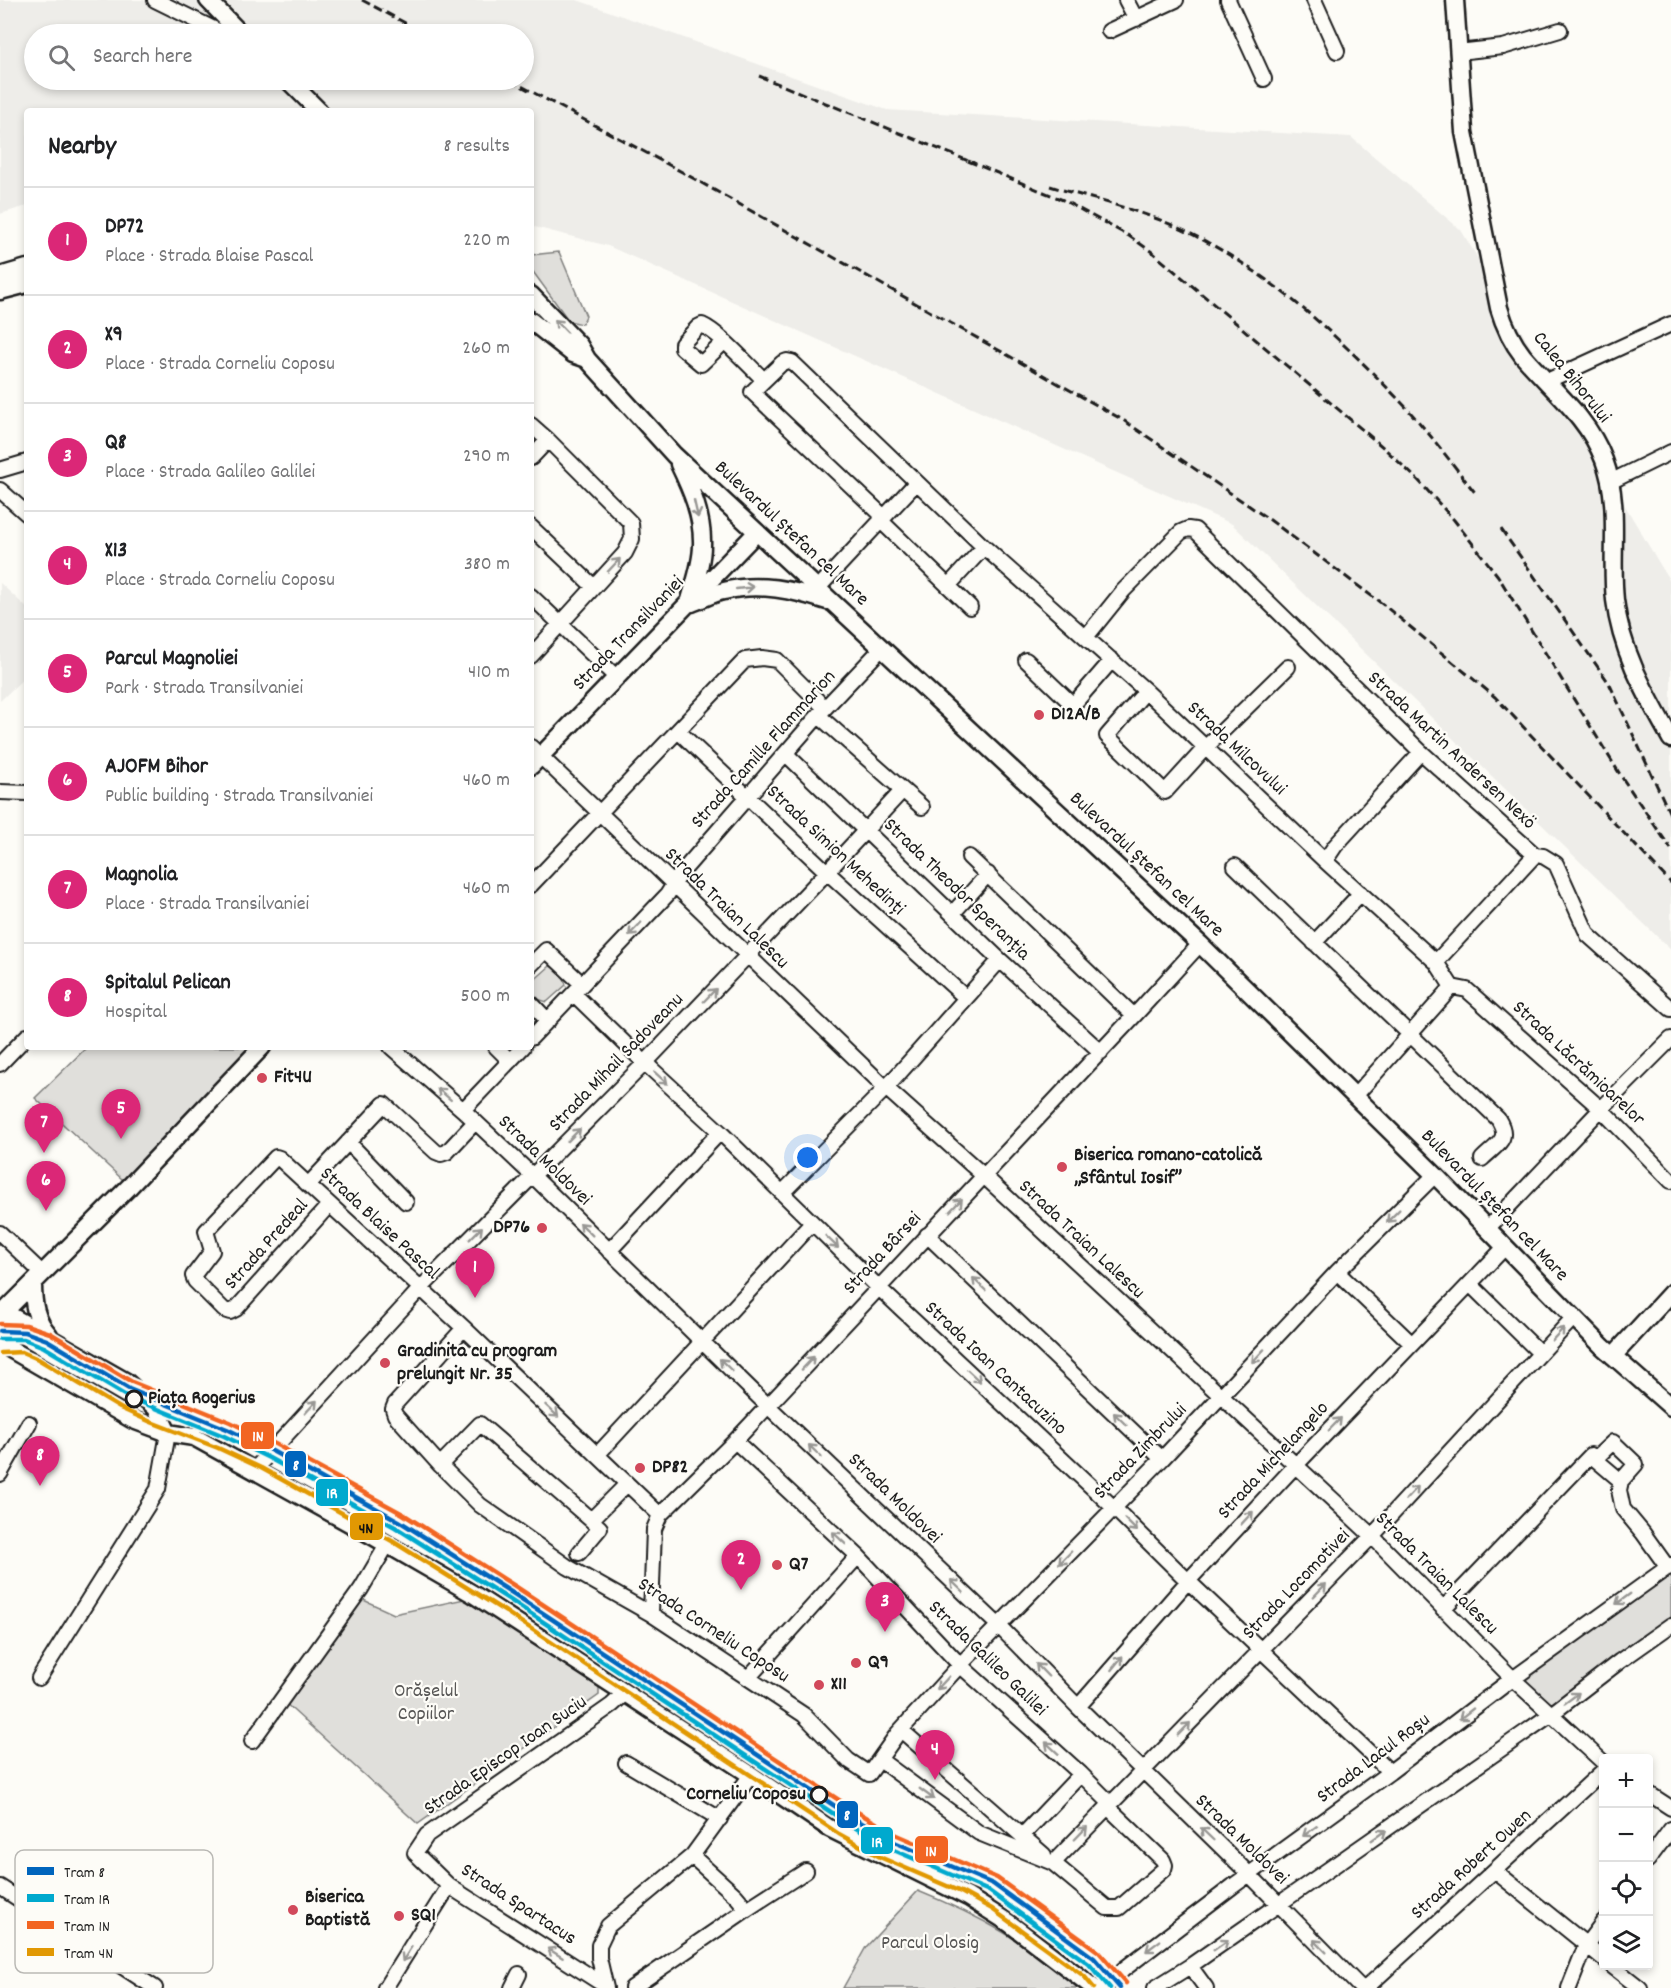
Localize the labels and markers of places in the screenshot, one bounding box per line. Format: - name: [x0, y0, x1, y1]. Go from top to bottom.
- place label: D12A/B: [1051, 701, 1101, 729]
- marker: D12A/B: [1032, 708, 1046, 722]
- place label: Fit4U: [274, 1064, 312, 1092]
- marker: Fit4U: [255, 1071, 269, 1085]
- pin: 5: [102, 1090, 140, 1139]
- pin: 7: [24, 1104, 63, 1153]
- place label: Biserica romano-catolică „Sfântul Iosif”: [1074, 1142, 1263, 1193]
- marker: Biserica romano-catolică „Sfântul Iosif”: [1055, 1160, 1069, 1174]
- pin: 6: [26, 1162, 66, 1211]
- place label: DP76: [493, 1214, 530, 1242]
- marker: DP76: [535, 1221, 549, 1235]
- pin: 1: [456, 1248, 494, 1298]
- place label: Gradinita cu program prelungit Nr. 35: [397, 1338, 558, 1389]
- marker: Gradinita cu program prelungit Nr. 35: [378, 1356, 392, 1370]
- place label: Piața Rogerius: [148, 1385, 256, 1413]
- marker: Piața Rogerius: [125, 1390, 143, 1408]
- pin: 8: [20, 1436, 60, 1486]
- place label: DP82: [652, 1454, 688, 1482]
- marker: DP82: [633, 1461, 647, 1475]
- pin: 2: [722, 1540, 760, 1590]
- place label: Q7: [789, 1551, 809, 1579]
- marker: Q7: [770, 1558, 784, 1572]
- pin: 3: [866, 1582, 904, 1632]
- place label: Q9: [868, 1649, 889, 1677]
- marker: Q9: [849, 1656, 863, 1670]
- place label: X11: [831, 1671, 847, 1699]
- marker: X11: [812, 1678, 826, 1692]
- pin: 4: [916, 1730, 954, 1780]
- place label: Corneliu Coposu: [686, 1781, 806, 1809]
- marker: Corneliu Coposu: [810, 1786, 828, 1804]
- place label: Biserica Baptistă: [305, 1884, 371, 1935]
- place label: SQ1: [411, 1902, 436, 1930]
- marker: Biserica Baptistă: [286, 1903, 300, 1917]
- marker: SQ1: [392, 1909, 406, 1923]

